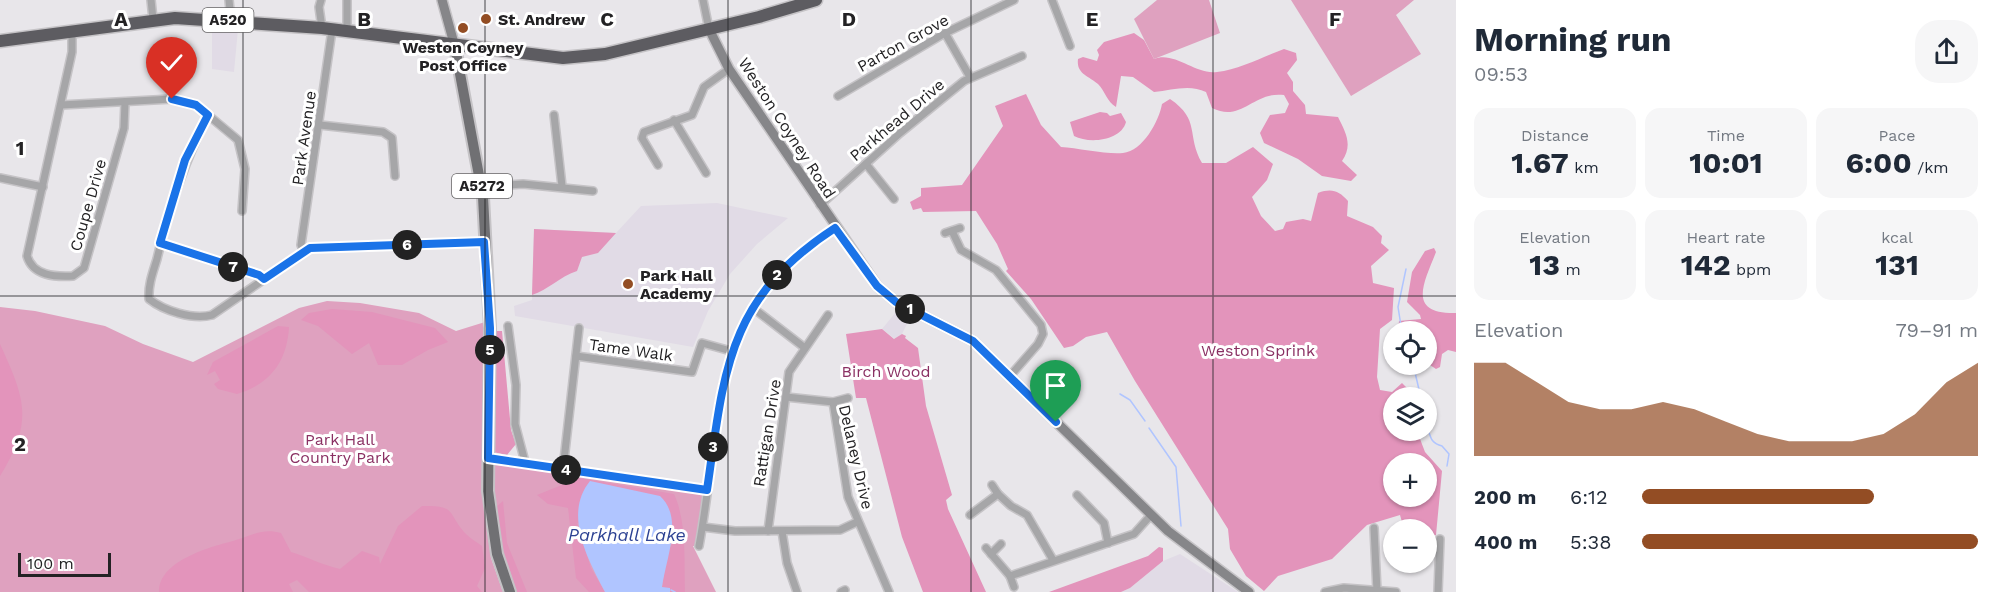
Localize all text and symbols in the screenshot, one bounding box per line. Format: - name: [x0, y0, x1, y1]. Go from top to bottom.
- text: A: [114, 7, 128, 31]
- text: B: [357, 7, 371, 31]
- text: C: [600, 7, 614, 31]
- text: D: [842, 7, 856, 31]
- text: E: [1086, 7, 1098, 31]
- text: F: [1329, 7, 1341, 31]
- road number: A520: [202, 8, 254, 32]
- place label: St. Andrew: [498, 10, 586, 29]
- street label: Parton Grove: [854, 10, 952, 76]
- marker: St. Andrew: [479, 12, 493, 26]
- text: Morning run: [1474, 20, 1671, 59]
- button: share: [1915, 20, 1978, 83]
- marker: Weston Coyney Post Office: [456, 21, 470, 35]
- pin: [146, 37, 197, 99]
- place label: Weston Coyney Post Office: [403, 38, 524, 75]
- icon: check: [155, 46, 188, 79]
- street label: Weston Coyney Road: [734, 54, 840, 202]
- text: 09:53: [1474, 62, 1528, 86]
- street label: Parkhead Drive: [846, 75, 948, 165]
- street label: Park Avenue: [288, 89, 320, 187]
- text: Distance: [1521, 126, 1589, 145]
- text: Time: [1707, 126, 1745, 145]
- text: Pace: [1878, 126, 1916, 145]
- text: 1: [16, 136, 24, 160]
- text: 1.67: [1511, 145, 1569, 180]
- text: 10:01: [1689, 145, 1763, 180]
- text: 6:00: [1846, 145, 1912, 180]
- street label: Coupe Drive: [66, 157, 110, 253]
- text: km: [1569, 158, 1599, 177]
- text: /km: [1912, 158, 1948, 177]
- road number: A5272: [452, 174, 512, 198]
- text: Elevation: [1519, 228, 1591, 247]
- text: Heart rate: [1686, 228, 1766, 247]
- text: kcal: [1881, 228, 1913, 247]
- pin: 6: [392, 230, 422, 260]
- text: 6: [402, 235, 412, 254]
- text: 13: [1529, 247, 1560, 282]
- text: 142: [1681, 247, 1731, 282]
- text: 131: [1875, 247, 1919, 282]
- pin: 7: [218, 252, 248, 282]
- text: 7: [228, 257, 238, 276]
- pin: 2: [762, 260, 792, 290]
- text: m: [1560, 260, 1581, 279]
- text: bpm: [1731, 260, 1771, 279]
- text: 2: [772, 265, 782, 284]
- place label: Park Hall Academy: [640, 266, 713, 303]
- marker: Park Hall Academy: [621, 277, 635, 291]
- pin: 1: [895, 294, 925, 324]
- text: 1: [907, 299, 913, 318]
- text: Elevation: [1474, 318, 1563, 342]
- text: 79–91 m: [1895, 318, 1978, 342]
- map controls: [1383, 321, 1437, 573]
- button: locate: [1383, 321, 1437, 375]
- pin: 5: [475, 335, 505, 365]
- street label: Tame Walk: [588, 335, 674, 365]
- text: 5: [485, 340, 495, 359]
- park label: Weston Sprink: [1201, 341, 1315, 360]
- pin: [1030, 360, 1081, 422]
- park label: Birch Wood: [842, 362, 930, 381]
- icon: arrive: [1039, 369, 1072, 402]
- street label: Rattigan Drive: [749, 378, 785, 488]
- button: layers: [1383, 387, 1437, 441]
- street label: Delaney Drive: [835, 403, 877, 511]
- park label: Park Hall Country Park: [289, 430, 391, 467]
- text: 2: [14, 432, 26, 456]
- pin: 3: [698, 432, 728, 462]
- text: 3: [708, 437, 718, 456]
- button: +: [1383, 453, 1437, 507]
- pin: 4: [551, 455, 581, 485]
- text: 4: [561, 460, 571, 479]
- text: 200 m: [1474, 485, 1536, 509]
- text: 6:12: [1570, 485, 1608, 509]
- button: −: [1383, 519, 1437, 573]
- water label: Parkhall Lake: [568, 524, 686, 545]
- text: 400 m: [1474, 530, 1537, 554]
- text: 5:38: [1570, 530, 1612, 554]
- scale bar: [18, 550, 111, 578]
- text: 100 m: [27, 554, 74, 573]

